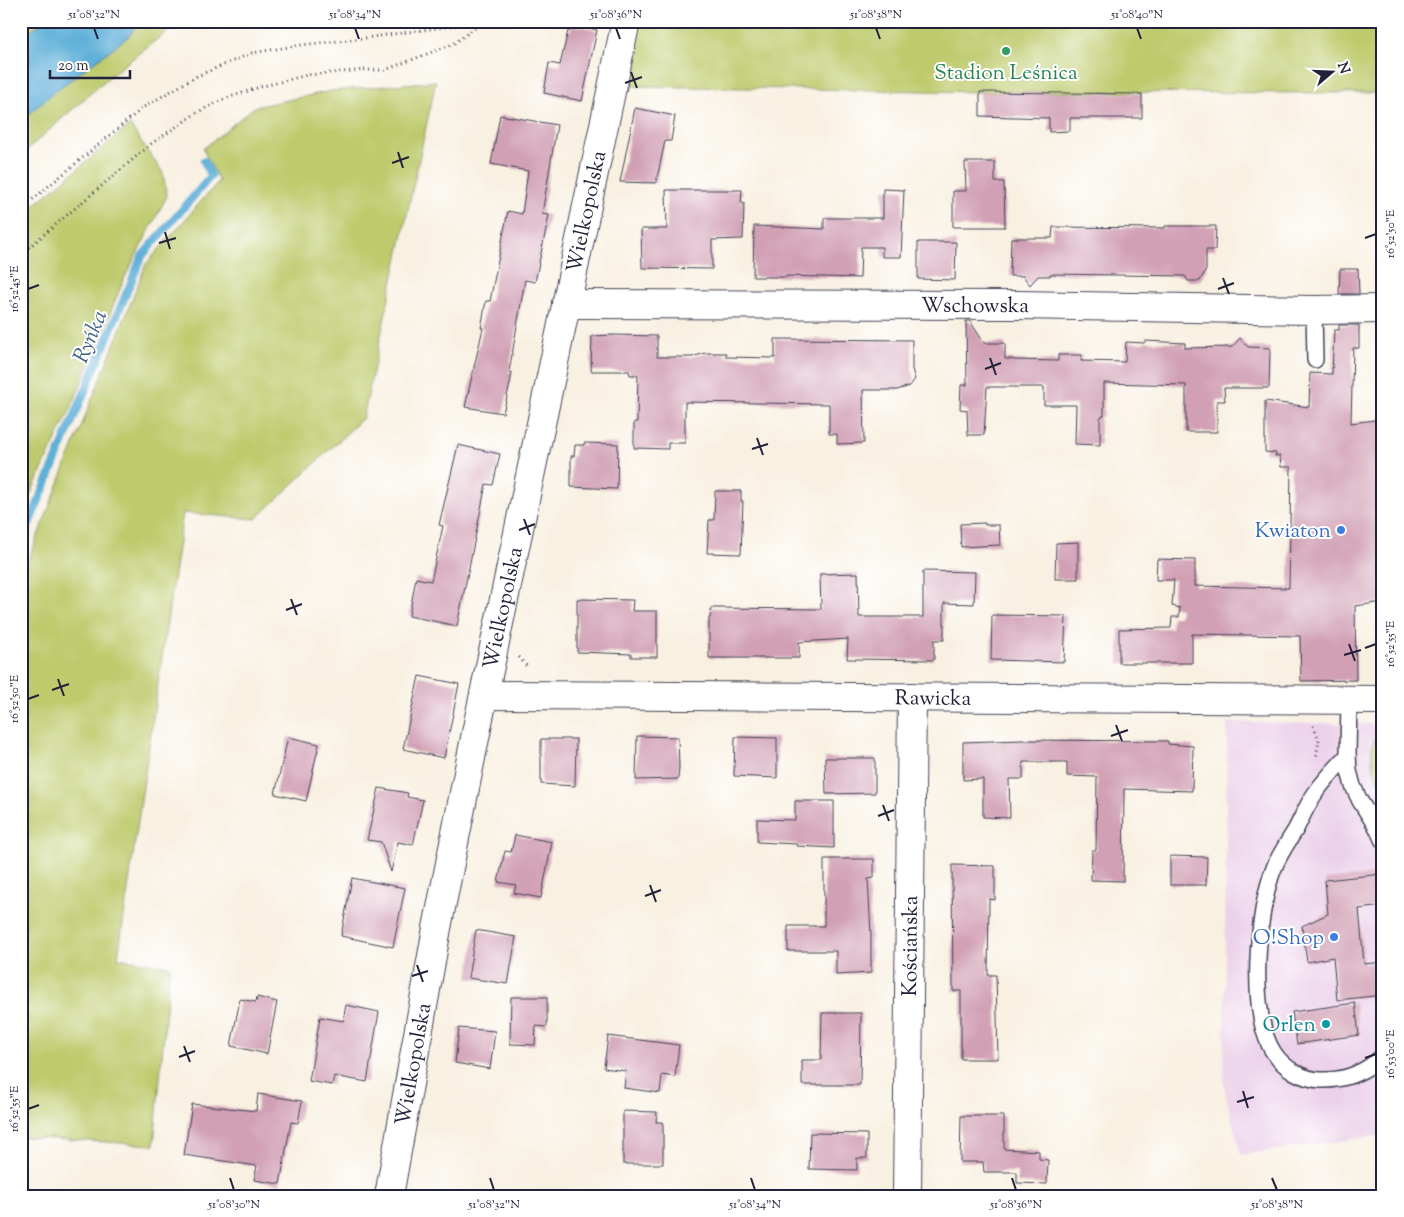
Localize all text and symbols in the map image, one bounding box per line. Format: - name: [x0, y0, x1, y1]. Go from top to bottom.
- text: 51°08'32"N: [67, 6, 120, 24]
- text: 51°08'34"N: [328, 6, 381, 24]
- text: 51°08'36"N: [589, 6, 642, 24]
- text: 51°08'38"N: [849, 6, 902, 24]
- text: 51°08'40"N: [1110, 6, 1163, 24]
- marker: Stadion Leśnica: [1000, 45, 1012, 57]
- scale bar: [50, 48, 130, 80]
- north arrow: [1306, 48, 1356, 98]
- text: 20 m: [58, 56, 89, 77]
- place label: Stadion Leśnica: [934, 59, 1078, 89]
- text: N: [1331, 60, 1354, 77]
- street label: Wielkopolska: [560, 148, 615, 276]
- text: 16°52'50"E: [1382, 209, 1400, 258]
- text: 16°52'45"E: [6, 265, 24, 313]
- street label: Wschowska: [921, 292, 1029, 322]
- water label: Ryńka: [66, 306, 117, 368]
- place label: Kwiaton: [1255, 517, 1331, 547]
- marker: Kwiaton: [1335, 524, 1347, 536]
- street label: Wielkopolska: [477, 544, 532, 672]
- text: 16°52'55"E: [1382, 620, 1400, 667]
- text: 16°52'50"E: [6, 674, 24, 723]
- street label: Rawicka: [895, 684, 972, 715]
- street label: Kościańska: [896, 895, 927, 997]
- place label: O!Shop: [1253, 924, 1324, 954]
- marker: O!Shop: [1328, 931, 1340, 943]
- street label: Wielkopolska: [389, 1000, 440, 1128]
- place label: Orlen: [1262, 1011, 1316, 1041]
- marker: Orlen: [1320, 1018, 1332, 1030]
- text: 16°53'00"E: [1382, 1029, 1400, 1079]
- text: 16°52'55"E: [6, 1085, 24, 1132]
- text: 51°08'30"N: [207, 1196, 260, 1214]
- text: 51°08'32"N: [467, 1196, 520, 1214]
- text: 51°08'34"N: [728, 1196, 781, 1214]
- text: 51°08'36"N: [989, 1196, 1042, 1214]
- text: 51°08'38"N: [1250, 1196, 1303, 1214]

